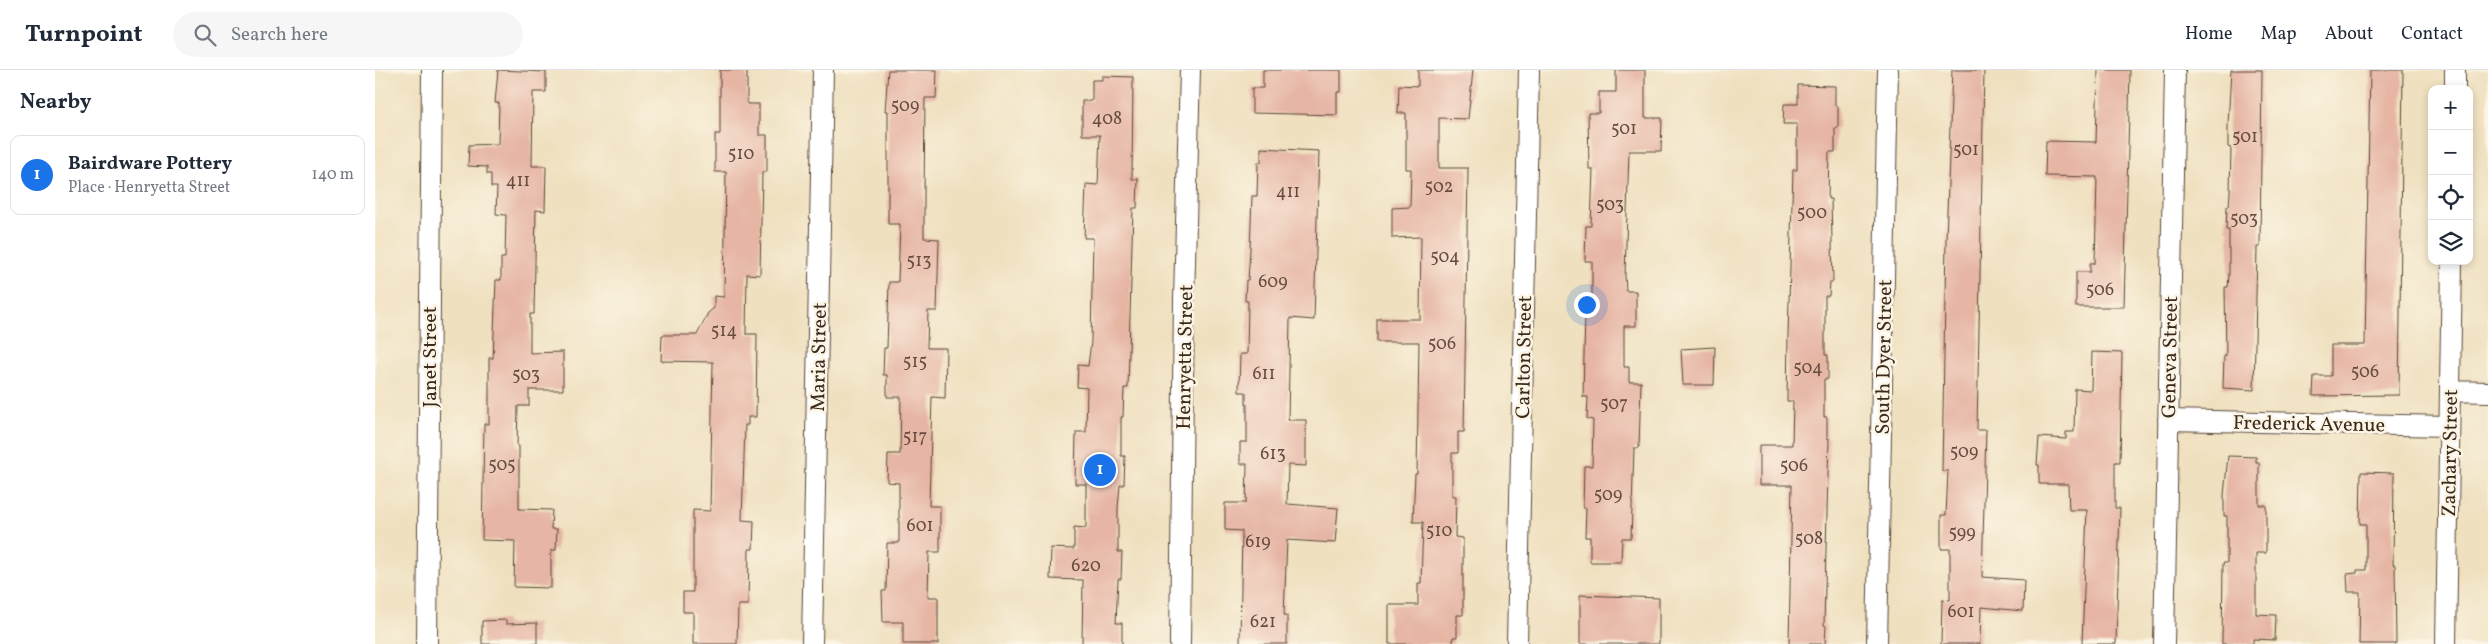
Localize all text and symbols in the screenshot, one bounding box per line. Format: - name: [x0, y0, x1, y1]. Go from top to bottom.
- search box: [173, 12, 523, 57]
- text: Turnpoint: [25, 18, 143, 52]
- icon: search: [191, 21, 219, 49]
- text: Search here: [231, 22, 328, 48]
- text: Home: [2185, 22, 2233, 47]
- text: Map: [2261, 22, 2297, 47]
- text: About: [2325, 22, 2373, 47]
- text: Contact: [2401, 22, 2463, 47]
- map controls: [2428, 85, 2473, 265]
- button: +: [2428, 85, 2473, 130]
- text: Nearby: [20, 88, 91, 117]
- house number: 509: [891, 94, 919, 119]
- house number: 408: [1092, 107, 1122, 132]
- house number: 501: [1611, 117, 1637, 142]
- house number: 501: [2232, 125, 2258, 150]
- button: −: [2428, 130, 2473, 175]
- house number: 501: [1953, 138, 1979, 163]
- house number: 510: [728, 142, 754, 167]
- text: Bairdware Pottery: [68, 151, 232, 177]
- text: 1: [34, 164, 40, 186]
- text: 140 m: [312, 164, 354, 186]
- house number: 411: [506, 169, 530, 194]
- house number: 502: [1425, 175, 1453, 200]
- button: locate: [2428, 175, 2473, 220]
- text: Place · Henryetta Street: [68, 177, 230, 199]
- house number: 411: [1276, 180, 1300, 205]
- house number: 503: [1596, 193, 1624, 218]
- house number: 500: [1797, 201, 1827, 226]
- house number: 503: [2230, 207, 2258, 232]
- button: layers: [2428, 220, 2473, 265]
- house number: 504: [1430, 245, 1460, 270]
- house number: 513: [907, 249, 931, 274]
- house number: 609: [1258, 270, 1288, 295]
- house number: 506: [2086, 278, 2114, 303]
- street label: South Dyer Street: [1870, 279, 1900, 435]
- street label: Henryetta Street: [1171, 284, 1201, 430]
- your location: [1574, 292, 1600, 318]
- street label: Carlton Street: [1510, 295, 1540, 419]
- street label: Geneva Street: [2156, 296, 2186, 418]
- street label: Maria Street: [805, 302, 835, 412]
- street label: Janet Street: [417, 306, 445, 408]
- house number: 514: [711, 319, 737, 344]
- house number: 506: [1428, 332, 1456, 357]
- house number: 515: [903, 350, 927, 375]
- house number: 504: [1793, 356, 1823, 381]
- house number: 506: [2351, 360, 2379, 385]
- house number: 611: [1252, 362, 1276, 387]
- house number: 503: [512, 363, 540, 388]
- street label: Zachary Street: [2436, 389, 2466, 517]
- house number: 507: [1600, 392, 1628, 417]
- street label: Frederick Avenue: [2233, 410, 2385, 440]
- house number: 517: [903, 425, 927, 450]
- house number: 509: [1950, 440, 1978, 465]
- house number: 613: [1260, 442, 1286, 467]
- pin: 1: [1084, 451, 1116, 489]
- house number: 505: [488, 453, 516, 478]
- house number: 506: [1780, 454, 1808, 479]
- house number: 509: [1594, 483, 1622, 508]
- house number: 601: [907, 514, 933, 539]
- house number: 510: [1426, 519, 1452, 544]
- house number: 599: [1948, 521, 1976, 546]
- house number: 508: [1795, 527, 1823, 552]
- house number: 619: [1245, 530, 1271, 555]
- house number: 620: [1071, 554, 1101, 579]
- house number: 601: [1948, 600, 1974, 625]
- house number: 621: [1250, 610, 1276, 635]

